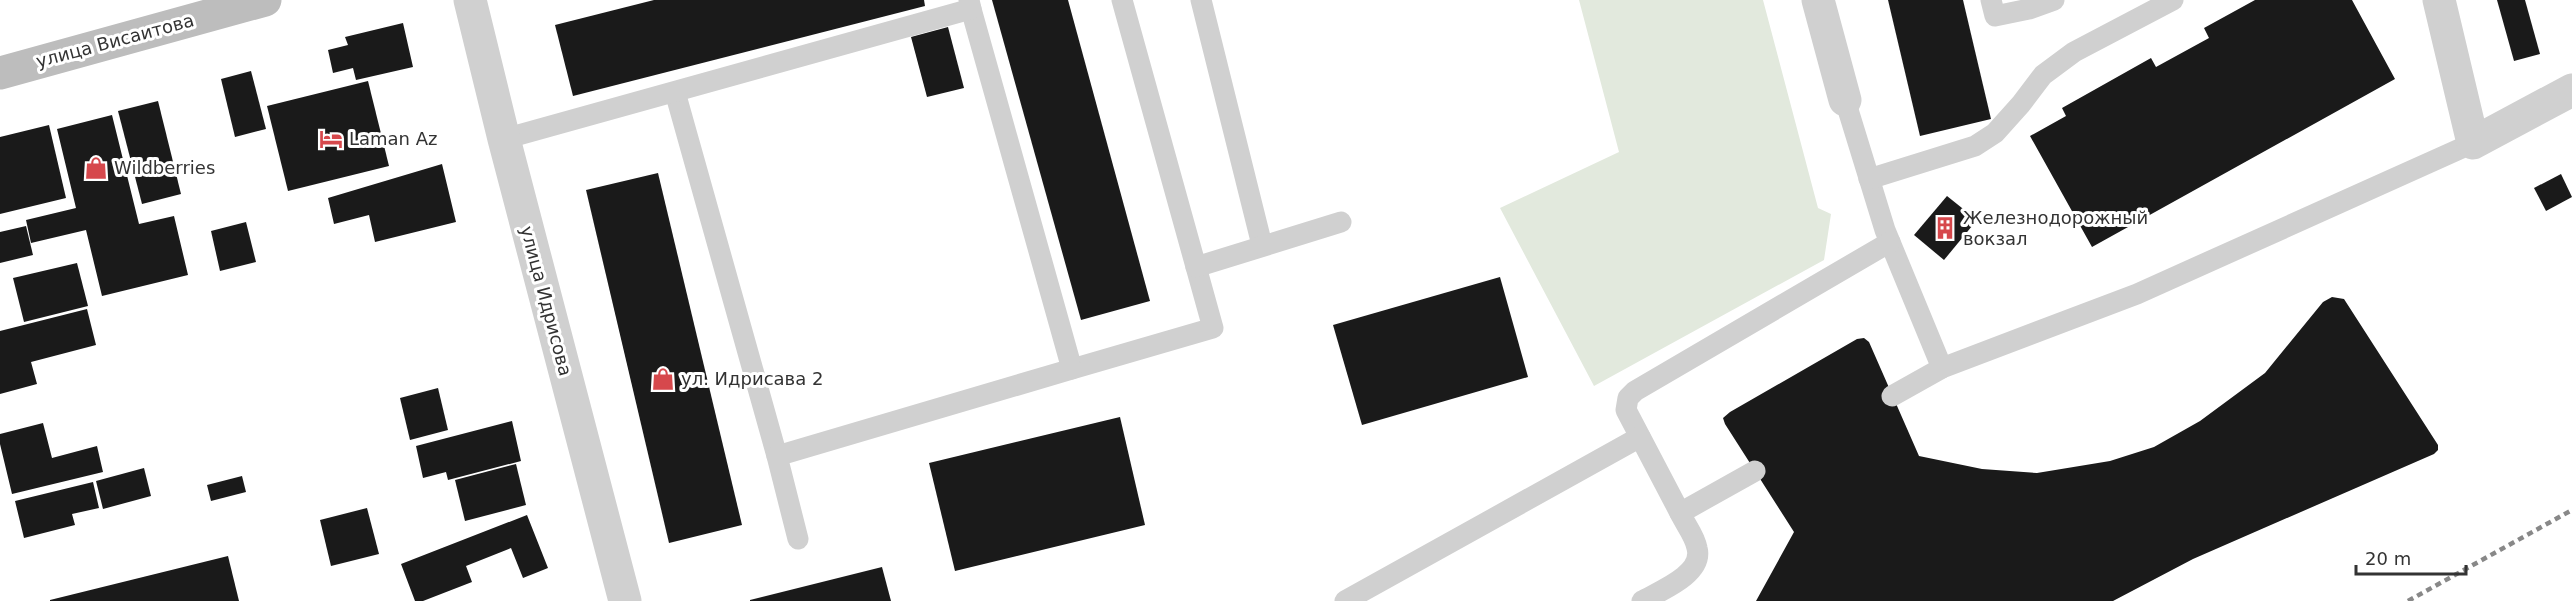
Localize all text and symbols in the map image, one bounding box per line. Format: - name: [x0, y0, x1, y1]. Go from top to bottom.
- street label: улица Висаитова: [34, 9, 196, 72]
- hotel icon: Laman Az: [318, 126, 344, 152]
- place label: Laman Az: [349, 128, 438, 149]
- shop icon: Wildberries: [83, 155, 109, 181]
- place label: Wildberries: [114, 157, 215, 178]
- place label: Железнодорожный вокзал: [1963, 207, 2148, 249]
- building icon: Железнодорожный вокзал: [1932, 215, 1958, 241]
- street label: улица Идрисова: [516, 224, 577, 378]
- shop icon: ул. Идрисава 2: [650, 366, 676, 392]
- place label: ул. Идрисава 2: [681, 368, 823, 389]
- scale bar: [2356, 538, 2466, 576]
- text: 20 m: [2365, 548, 2411, 569]

